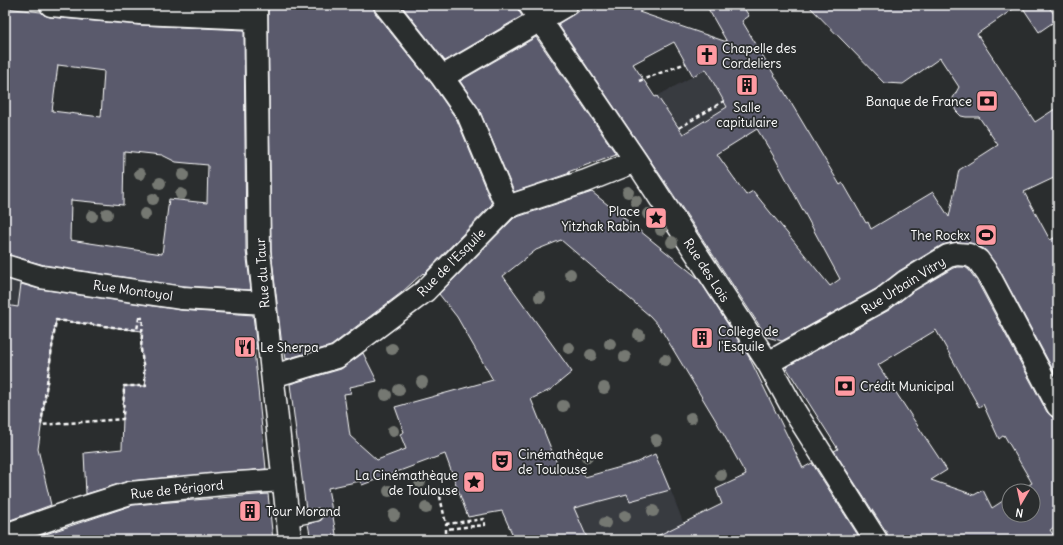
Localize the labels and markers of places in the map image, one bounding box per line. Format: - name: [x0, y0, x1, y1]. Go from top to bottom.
- place label: Chapelle des Cordeliers: [722, 40, 796, 72]
- church icon: Chapelle des Cordeliers: [694, 42, 720, 68]
- building icon: Salle capitulaire: [734, 72, 760, 98]
- bank icon: Banque de France: [974, 88, 1000, 114]
- place label: Banque de France: [866, 93, 972, 110]
- place label: Salle capitulaire: [716, 99, 778, 131]
- place label: Place Yitzhak Rabin: [561, 203, 640, 235]
- place icon: Place Yitzhak Rabin: [643, 205, 669, 231]
- sports icon: The Rockx: [973, 222, 999, 248]
- place label: The Rockx: [910, 227, 971, 244]
- place label: Collège de l'Esquile: [718, 323, 779, 355]
- building icon: Collège de l'Esquile: [689, 325, 715, 351]
- restaurant icon: Le Sherpa: [232, 334, 258, 360]
- place label: Le Sherpa: [260, 339, 319, 356]
- bank icon: Crédit Municipal: [832, 373, 858, 399]
- place label: Crédit Municipal: [860, 378, 954, 395]
- place label: Cinémathèque de Toulouse: [518, 446, 603, 478]
- theatre icon: Cinémathèque de Toulouse: [489, 448, 515, 474]
- place label: La Cinémathèque de Toulouse: [355, 467, 458, 499]
- place icon: La Cinémathèque de Toulouse: [461, 469, 487, 495]
- building icon: Tour Morand: [237, 498, 263, 524]
- place label: Tour Morand: [266, 503, 341, 520]

